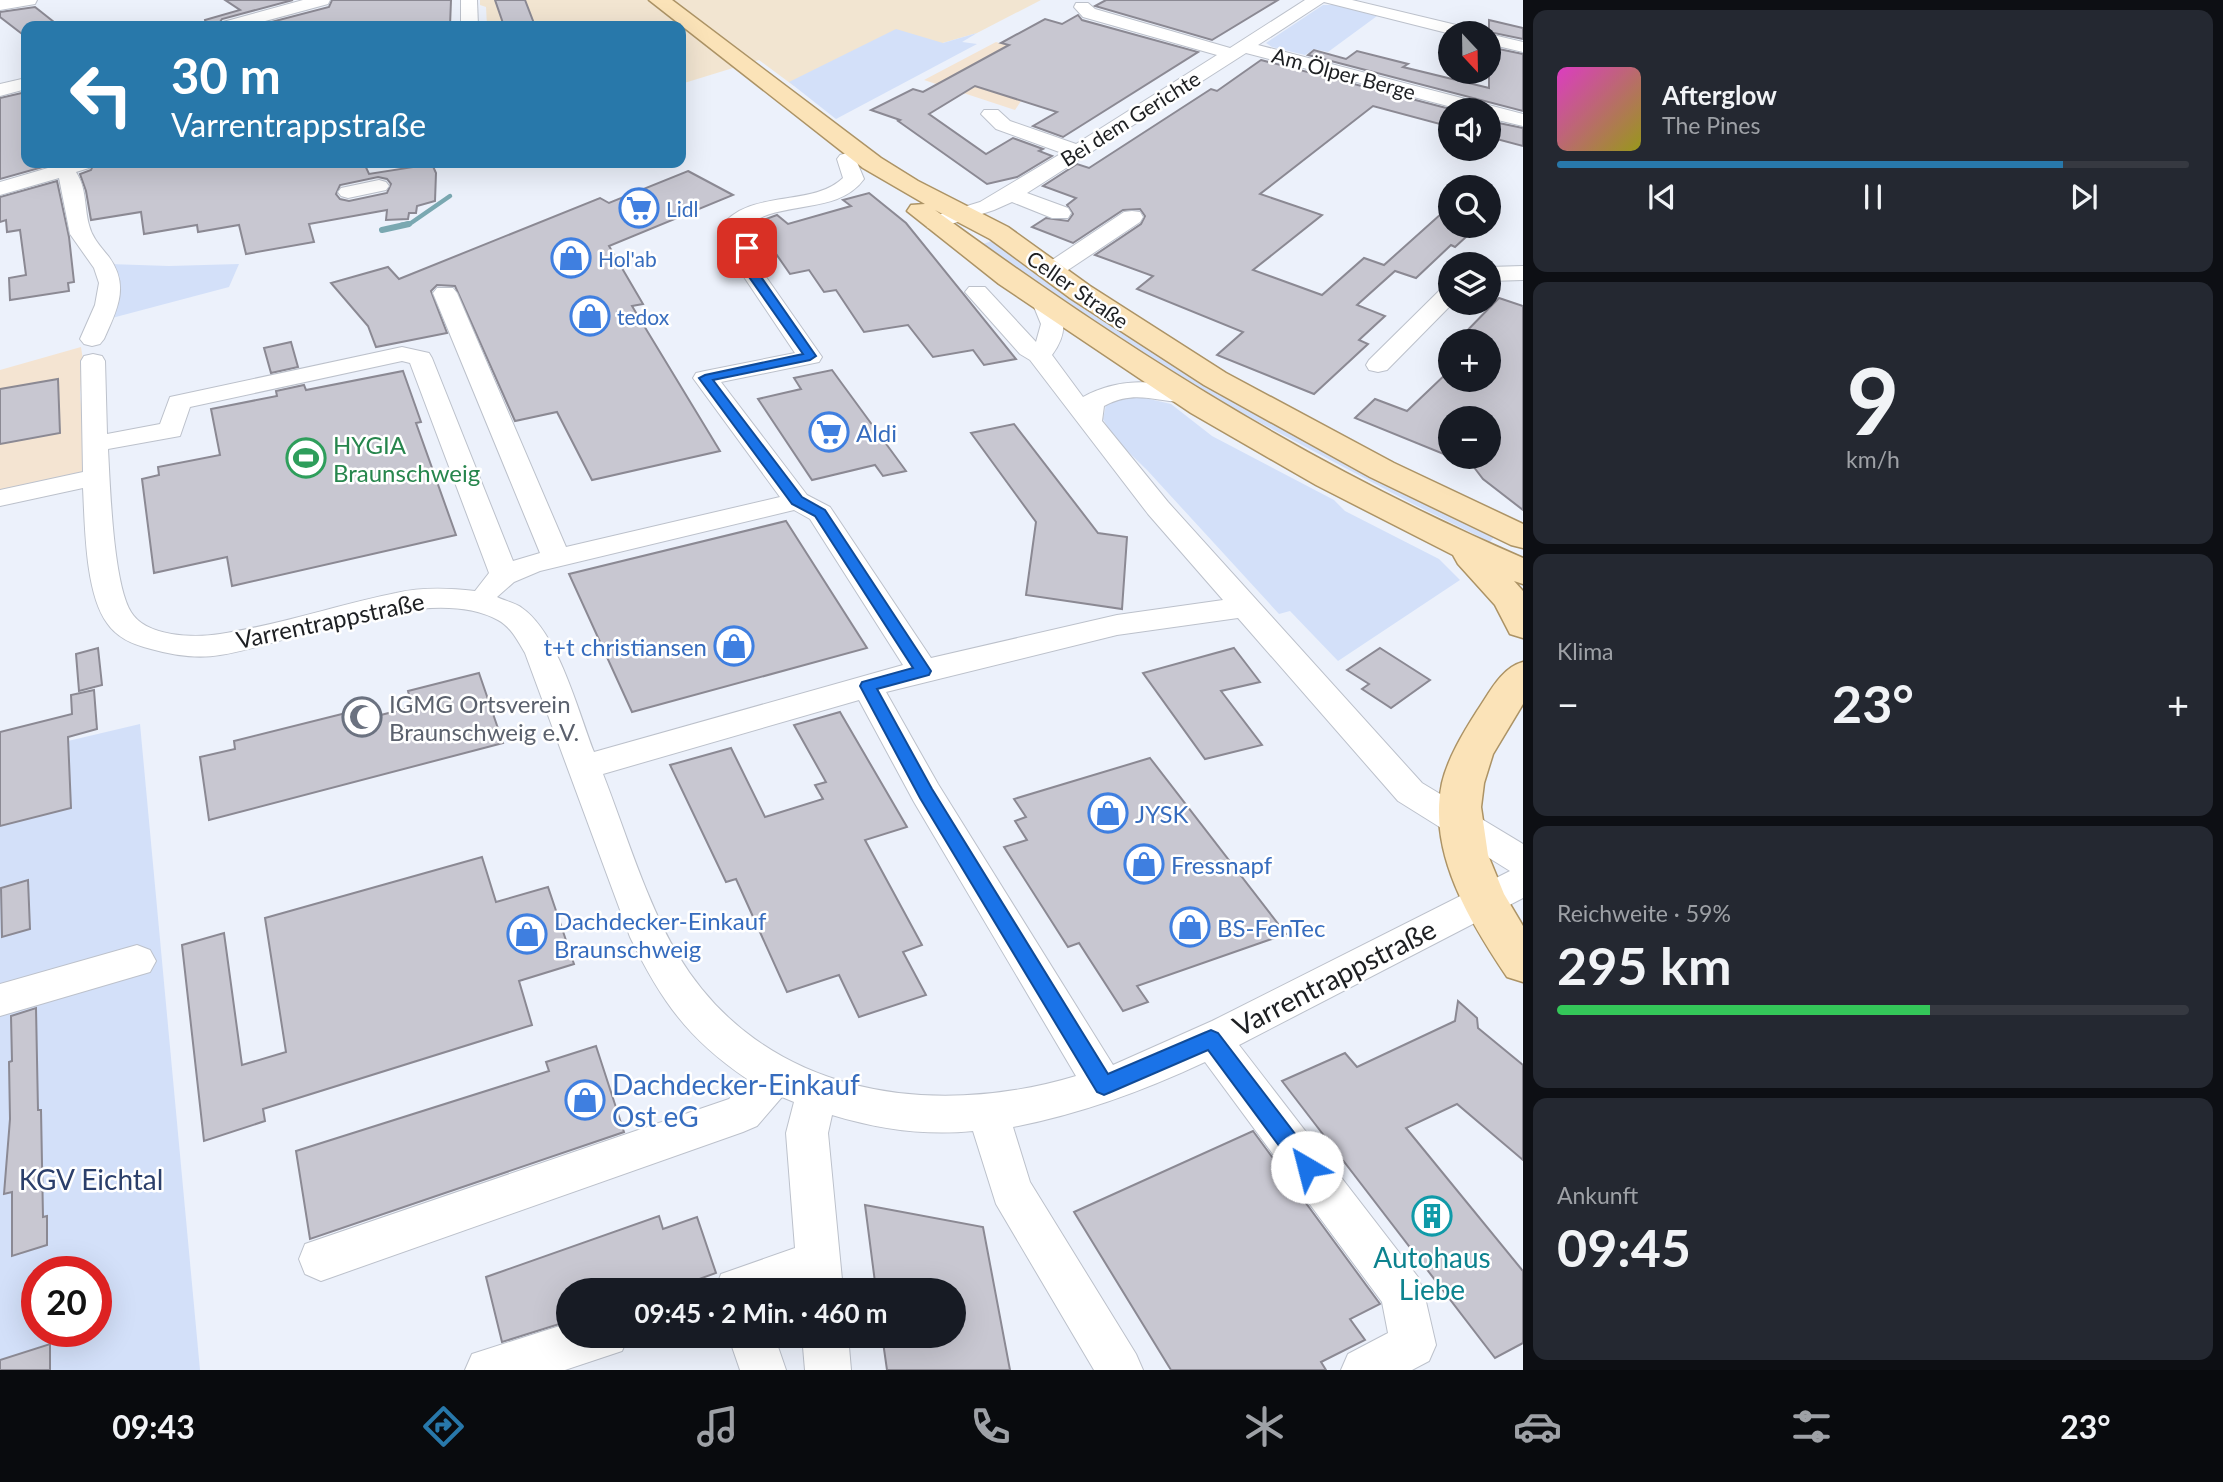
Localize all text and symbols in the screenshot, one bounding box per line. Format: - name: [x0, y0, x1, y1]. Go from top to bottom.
- north arrow: [1438, 21, 1502, 84]
- map controls: [1438, 21, 1501, 469]
- street label: Am Ölper Berge: [1269, 42, 1419, 104]
- text: 30 m: [171, 46, 281, 104]
- icon: left: [56, 49, 147, 140]
- street label: Bei dem Gerichte: [1056, 65, 1204, 171]
- text: Afterglow: [1662, 79, 1777, 111]
- button: sound: [1438, 98, 1501, 161]
- text: Varrentrappstraße: [171, 105, 426, 144]
- text: The Pines: [1662, 111, 1760, 139]
- button: search: [1438, 175, 1501, 238]
- icon: previous: [1643, 178, 1681, 216]
- icon: pause: [1854, 178, 1892, 216]
- icon: next: [2065, 178, 2103, 216]
- supermarket icon: Lidl: [618, 187, 660, 229]
- place label: Lidl: [666, 196, 699, 221]
- pin: [717, 218, 777, 278]
- icon: arrive: [728, 229, 766, 267]
- shop icon: Hol'ab: [550, 237, 592, 279]
- street label: Celler Straße: [1022, 245, 1134, 333]
- place label: Hol'ab: [598, 246, 657, 271]
- button: layers: [1438, 252, 1501, 315]
- shop icon: tedox: [569, 295, 611, 337]
- place label: tedox: [617, 304, 670, 329]
- button: +: [1438, 329, 1501, 392]
- text: 9: [1847, 345, 1899, 454]
- button: −: [1438, 406, 1501, 469]
- supermarket icon: Aldi: [808, 411, 850, 453]
- place label: Aldi: [856, 418, 897, 447]
- place label: HYGIA Braunschweig: [333, 430, 480, 487]
- sports icon: HYGIA Braunschweig: [285, 437, 327, 479]
- text: km/h: [1846, 445, 1900, 473]
- street label: Varrentrappstraße: [233, 586, 427, 654]
- shop icon: t+t christiansen: [713, 625, 755, 667]
- place label: t+t christiansen: [543, 632, 707, 661]
- text: Klima: [1557, 637, 1614, 665]
- text: 23°: [1832, 672, 1914, 734]
- text: −: [1557, 681, 1579, 727]
- text: +: [2167, 681, 2189, 727]
- place label: IGMG Ortsverein Braunschweig e.V.: [389, 689, 579, 746]
- mosque icon: IGMG Ortsverein Braunschweig e.V.: [341, 696, 383, 738]
- shop icon: JYSK: [1087, 792, 1129, 834]
- place label: JYSK: [1135, 799, 1189, 828]
- shop icon: Fressnapf: [1123, 843, 1165, 885]
- place label: Fressnapf: [1171, 850, 1273, 879]
- text: Reichweite · 59%: [1557, 899, 1731, 927]
- place label: Dachdecker-Einkauf Braunschweig: [554, 906, 767, 963]
- shop icon: BS-FenTec: [1169, 906, 1211, 948]
- street label: Varrentrappstraße: [1227, 911, 1441, 1043]
- shop icon: Dachdecker-Einkauf Braunschweig: [506, 913, 548, 955]
- place label: BS-FenTec: [1217, 913, 1325, 942]
- text: 295 km: [1557, 934, 1731, 996]
- place label: Dachdecker-Einkauf Ost eG: [612, 1067, 860, 1133]
- shop icon: Dachdecker-Einkauf Ost eG: [564, 1079, 606, 1121]
- position arrow: [1270, 1130, 1344, 1204]
- park label: KGV Eichtal: [19, 1162, 163, 1196]
- text: Ankunft: [1557, 1181, 1638, 1209]
- building icon: Autohaus Liebe: [1411, 1195, 1453, 1237]
- text: 09:45: [1557, 1216, 1691, 1278]
- place label: Autohaus Liebe: [1373, 1240, 1491, 1306]
- speed limit sign: 20: [21, 1256, 112, 1347]
- text: 09:45 · 2 Min. · 460 m: [634, 1297, 888, 1329]
- icon: directions: [419, 1402, 468, 1451]
- icon: music: [693, 1402, 742, 1451]
- icon: phone: [966, 1402, 1015, 1451]
- icon: climate: [1240, 1402, 1289, 1451]
- icon: car: [1513, 1402, 1562, 1451]
- icon: filters: [1787, 1402, 1836, 1451]
- text: 09:43: [112, 1407, 195, 1446]
- text: 23°: [2060, 1407, 2111, 1446]

